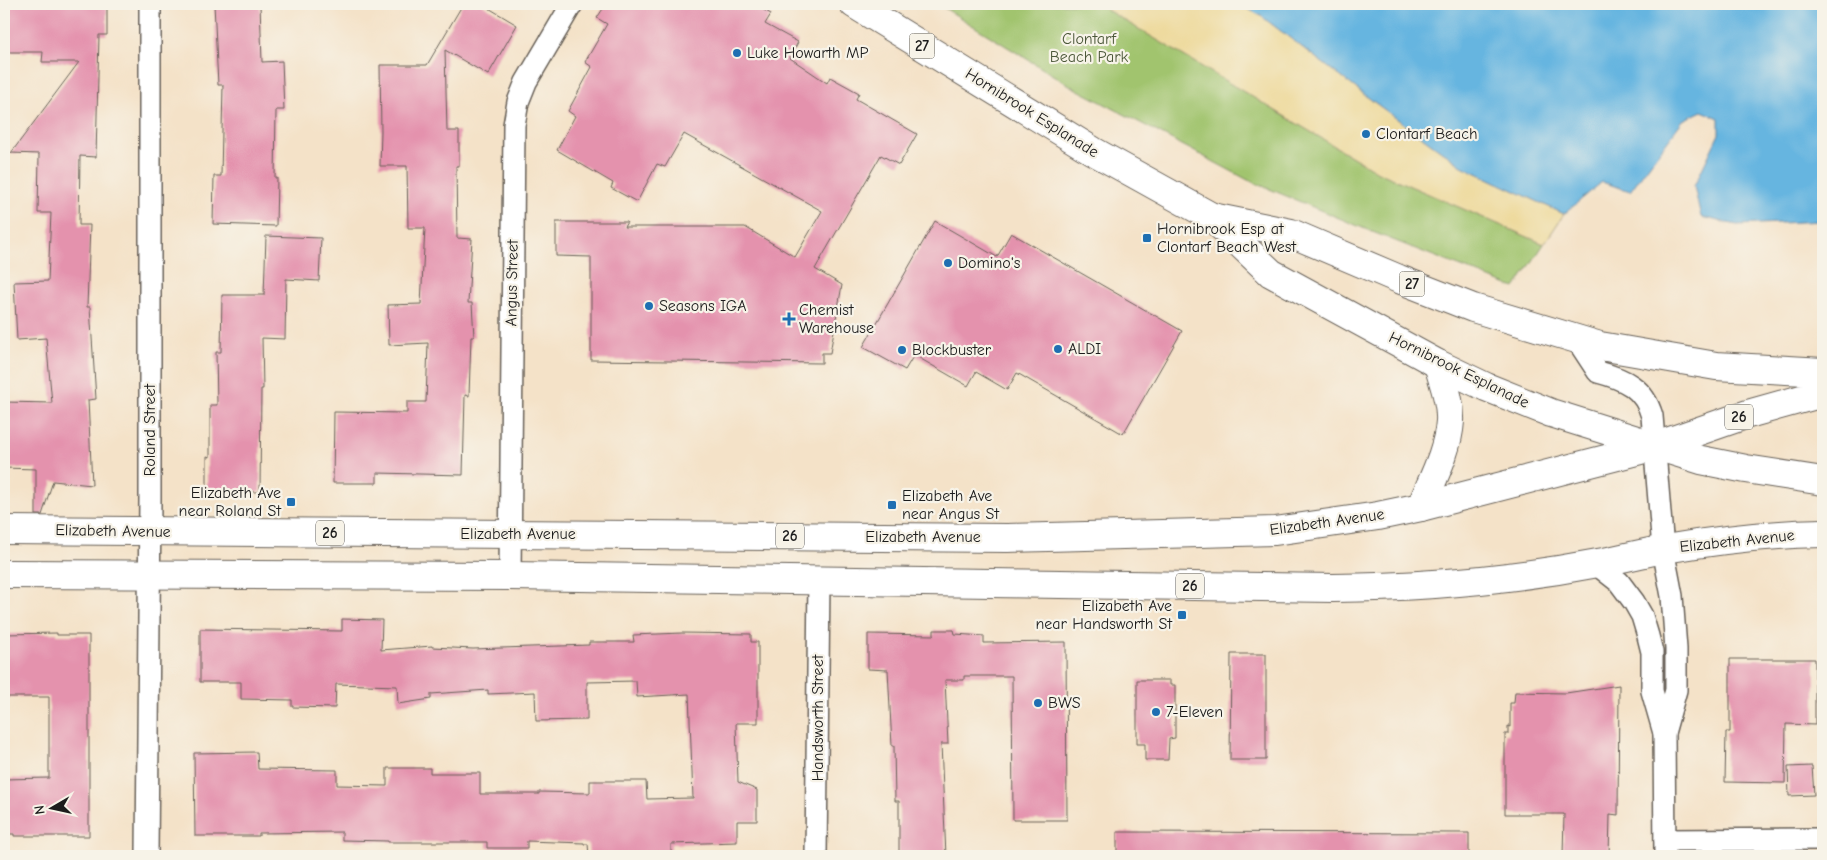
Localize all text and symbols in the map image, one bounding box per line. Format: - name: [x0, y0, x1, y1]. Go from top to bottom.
- park label: Clontarf Beach Park: [1050, 30, 1128, 66]
- road number: 27: [910, 34, 934, 58]
- place label: Luke Howarth MP: [747, 44, 868, 62]
- marker: Luke Howarth MP: [731, 47, 743, 59]
- street label: Hornibrook Esplanade: [962, 65, 1102, 161]
- place label: Clontarf Beach: [1376, 125, 1478, 143]
- marker: Clontarf Beach: [1360, 128, 1372, 140]
- place label: Hornibrook Esp at Clontarf Beach West: [1157, 220, 1296, 256]
- marker: Hornibrook Esp at Clontarf Beach West: [1141, 232, 1153, 244]
- street label: Angus Street: [502, 239, 522, 327]
- place label: Domino's: [958, 254, 1021, 272]
- marker: Domino's: [942, 257, 954, 269]
- road number: 27: [1400, 272, 1424, 296]
- place label: Seasons IGA: [659, 297, 747, 315]
- marker: Seasons IGA: [643, 300, 655, 312]
- place label: Chemist Warehouse: [799, 301, 874, 337]
- marker: Chemist Warehouse: [783, 313, 795, 325]
- street label: Hornibrook Esplanade: [1386, 328, 1532, 412]
- place label: ALDI: [1068, 340, 1101, 358]
- place label: Blockbuster: [912, 341, 992, 359]
- marker: ALDI: [1052, 343, 1064, 355]
- marker: Blockbuster: [896, 344, 908, 356]
- street label: Roland Street: [141, 383, 159, 476]
- road number: 26: [1725, 404, 1753, 430]
- place label: Elizabeth Ave near Roland St: [179, 484, 281, 520]
- place label: Elizabeth Ave near Angus St: [902, 487, 999, 523]
- marker: Elizabeth Ave near Roland St: [285, 496, 297, 508]
- marker: Elizabeth Ave near Angus St: [886, 499, 898, 511]
- street label: Elizabeth Avenue: [1269, 505, 1385, 539]
- road number: 26: [316, 520, 344, 546]
- street label: Elizabeth Avenue: [55, 521, 171, 541]
- road number: 26: [776, 524, 804, 548]
- street label: Elizabeth Avenue: [460, 525, 576, 543]
- street label: Elizabeth Avenue: [1679, 526, 1795, 556]
- street label: Elizabeth Avenue: [865, 528, 981, 546]
- road number: 26: [1176, 574, 1204, 598]
- place label: Elizabeth Ave near Handsworth St: [1035, 597, 1172, 633]
- marker: Elizabeth Ave near Handsworth St: [1176, 609, 1188, 621]
- street label: Handsworth Street: [809, 654, 827, 781]
- place label: BWS: [1048, 694, 1081, 712]
- marker: BWS: [1032, 697, 1044, 709]
- place label: 7-Eleven: [1166, 703, 1223, 721]
- marker: 7-Eleven: [1150, 706, 1162, 718]
- north arrow: [28, 782, 78, 832]
- text: N: [31, 804, 49, 816]

